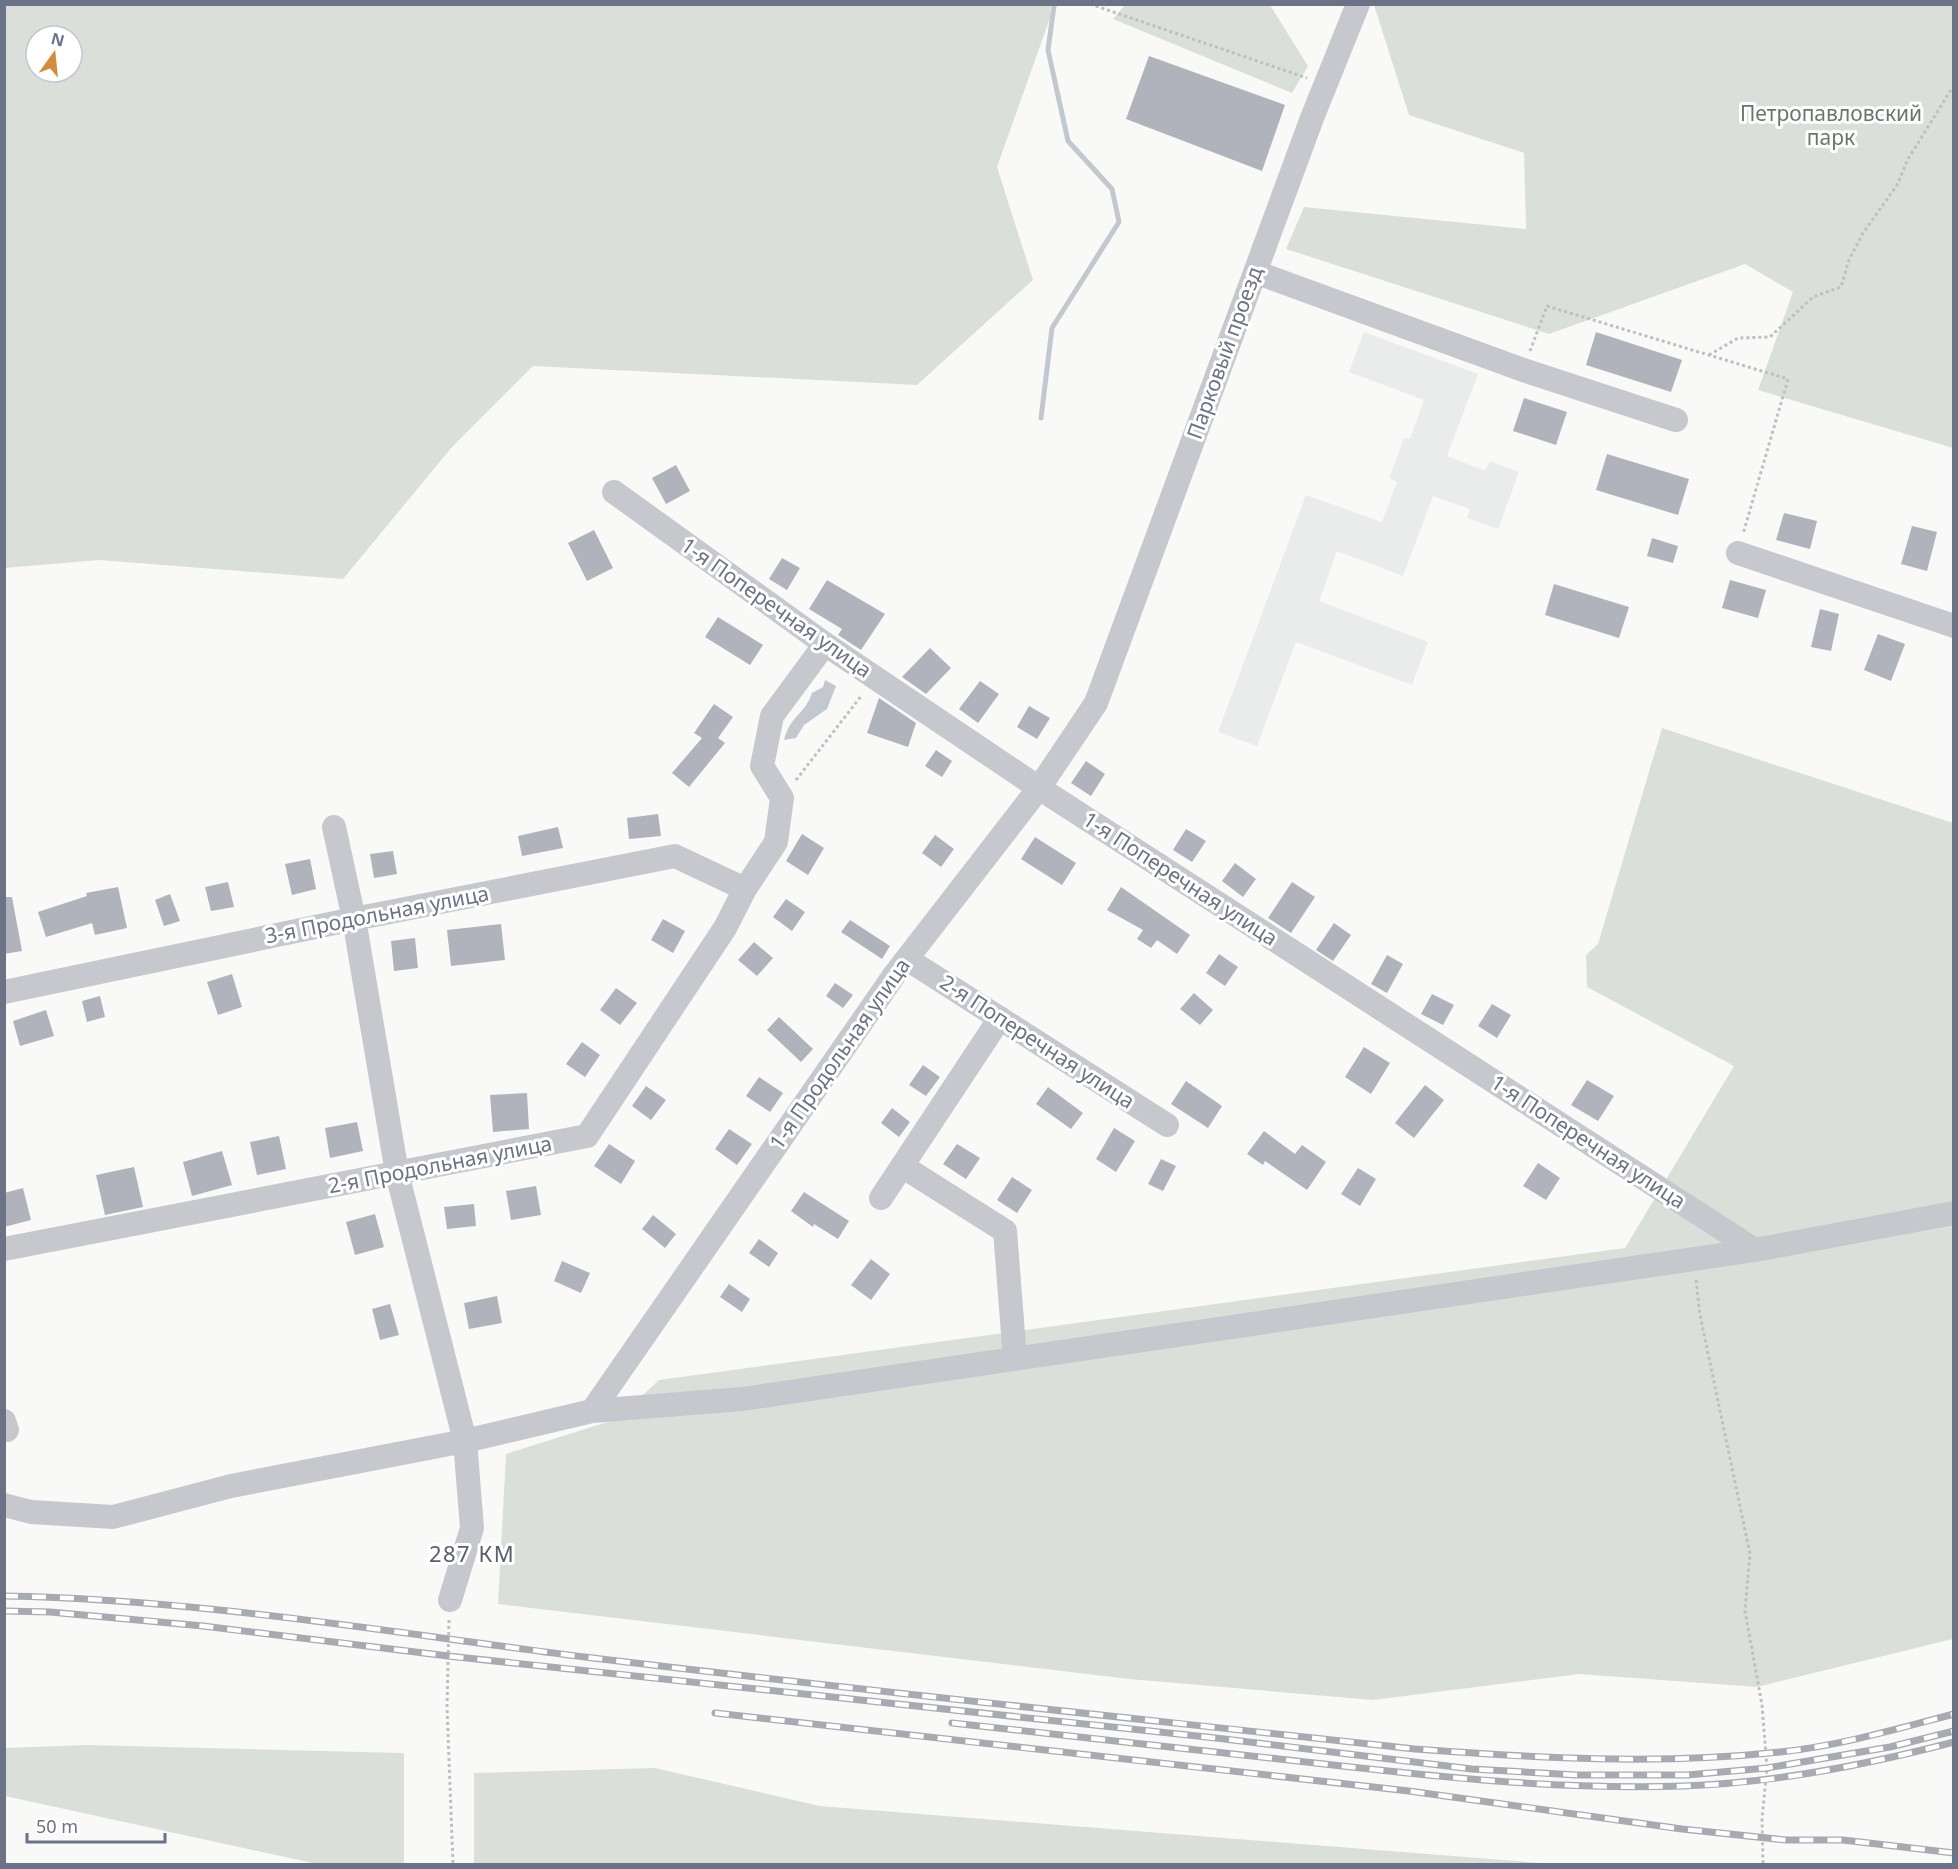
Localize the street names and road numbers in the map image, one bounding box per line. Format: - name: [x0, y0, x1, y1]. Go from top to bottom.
- street label: Парковый проезд: [1180, 262, 1268, 443]
- street label: 1-я Поперечная улица: [676, 531, 877, 684]
- street label: 1-я Поперечная улица: [1078, 805, 1283, 952]
- street label: 3-я Продольная улица: [263, 879, 491, 949]
- street label: 1-я Продольная улица: [762, 952, 916, 1155]
- street label: 2-я Поперечная улица: [935, 968, 1140, 1115]
- street label: 1-я Поперечная улица: [1486, 1068, 1691, 1215]
- street label: 2-я Продольная улица: [326, 1129, 554, 1199]

